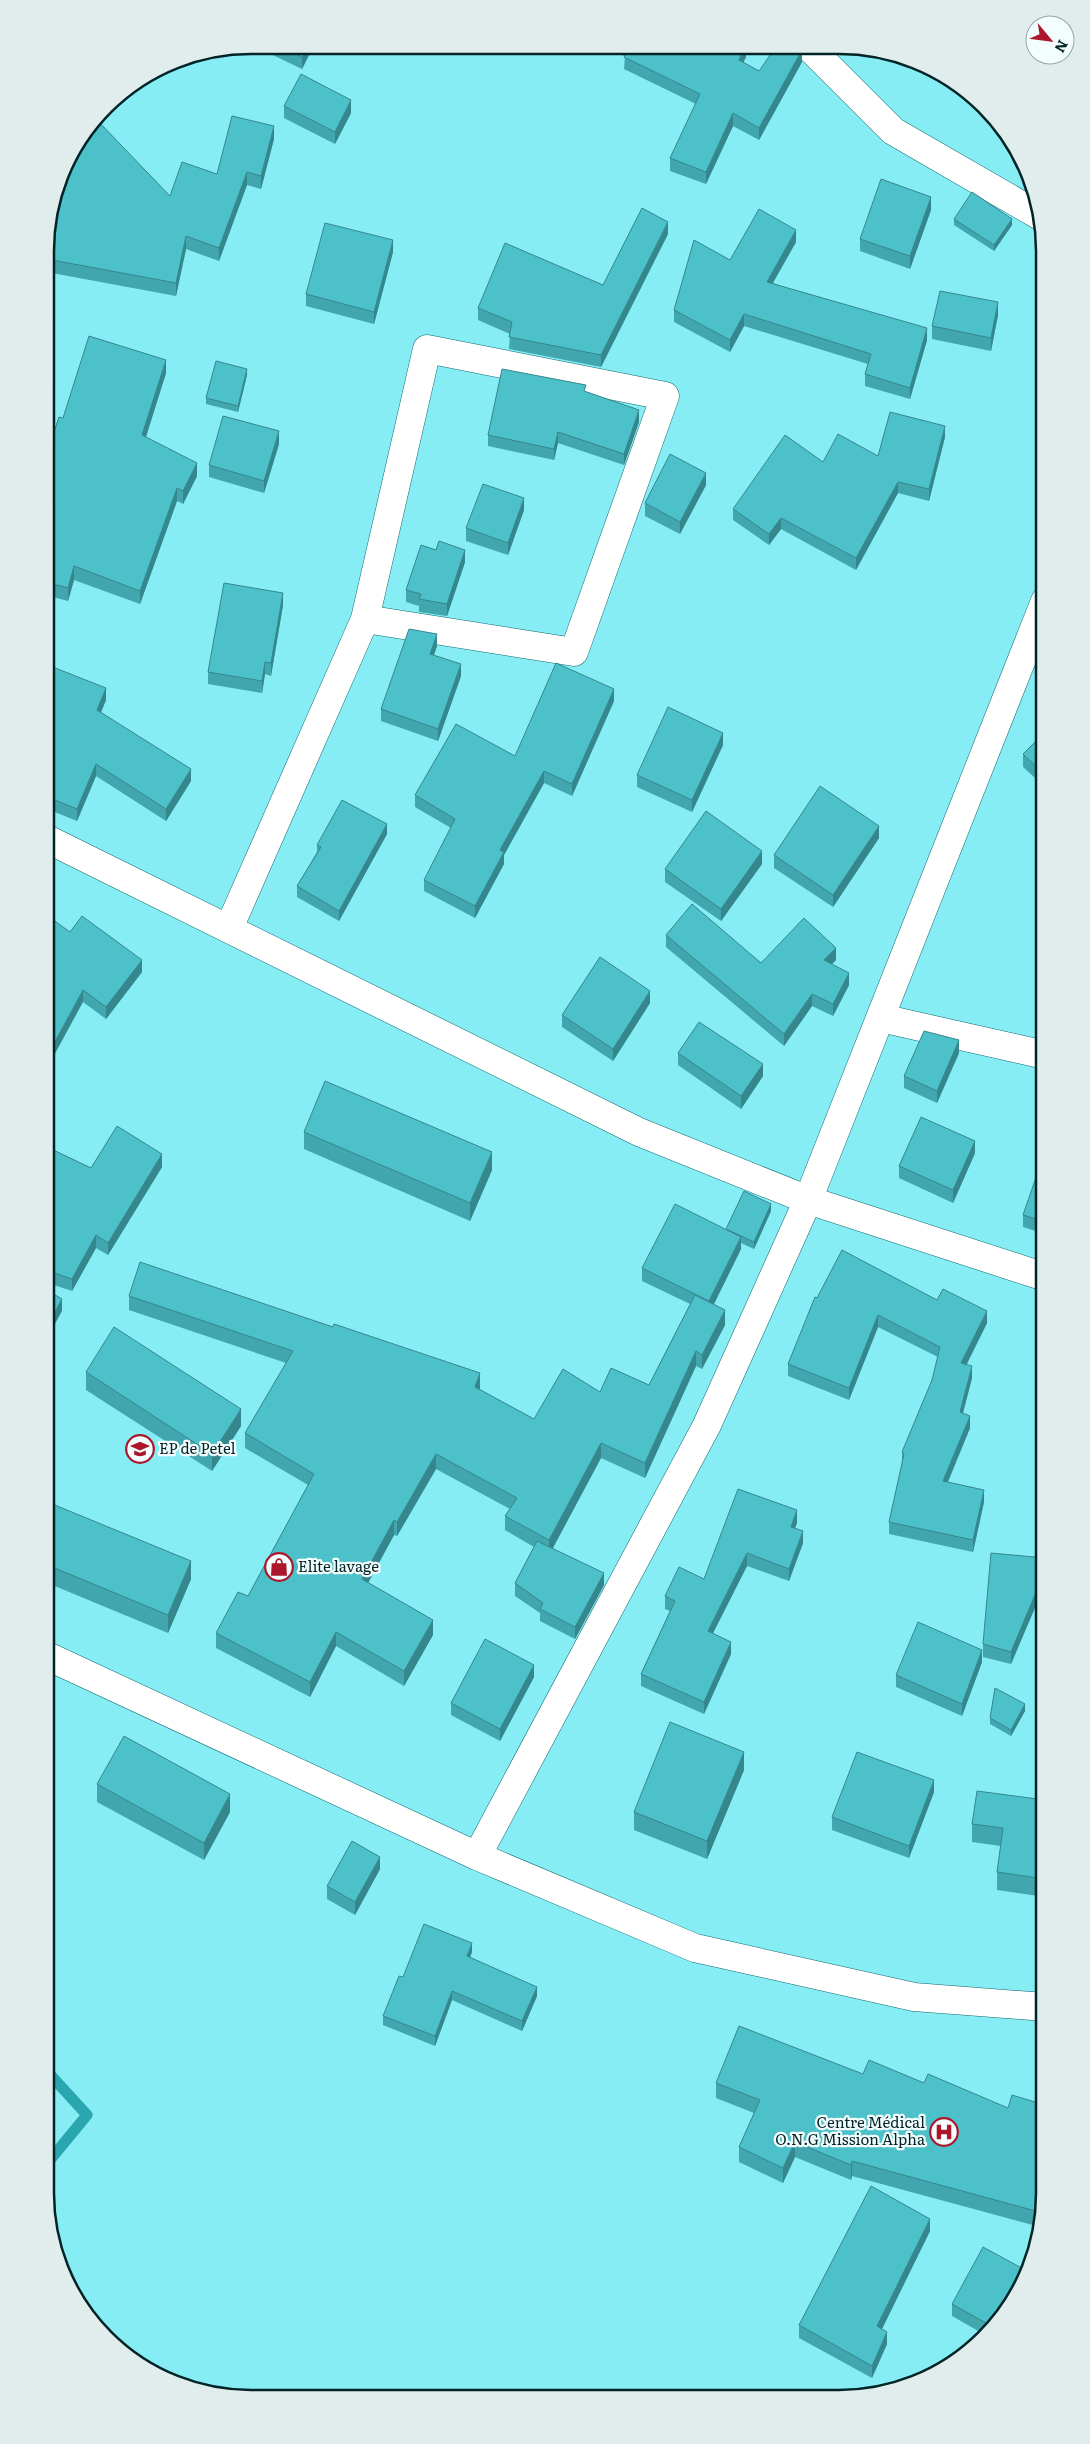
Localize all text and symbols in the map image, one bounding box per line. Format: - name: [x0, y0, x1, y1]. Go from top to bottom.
- north arrow: [1025, 15, 1075, 65]
- text: N: [1051, 37, 1074, 57]
- school or university icon: EP de Petel: [125, 1434, 155, 1464]
- place label: EP de Petel: [159, 1436, 236, 1459]
- shop icon: Elite lavage: [264, 1552, 294, 1582]
- place label: Elite lavage: [298, 1554, 379, 1577]
- place label: Centre Médical O.N.G Mission Alpha: [775, 2110, 926, 2150]
- hospital icon: Centre Médical O.N.G Mission Alpha: [929, 2117, 959, 2147]

